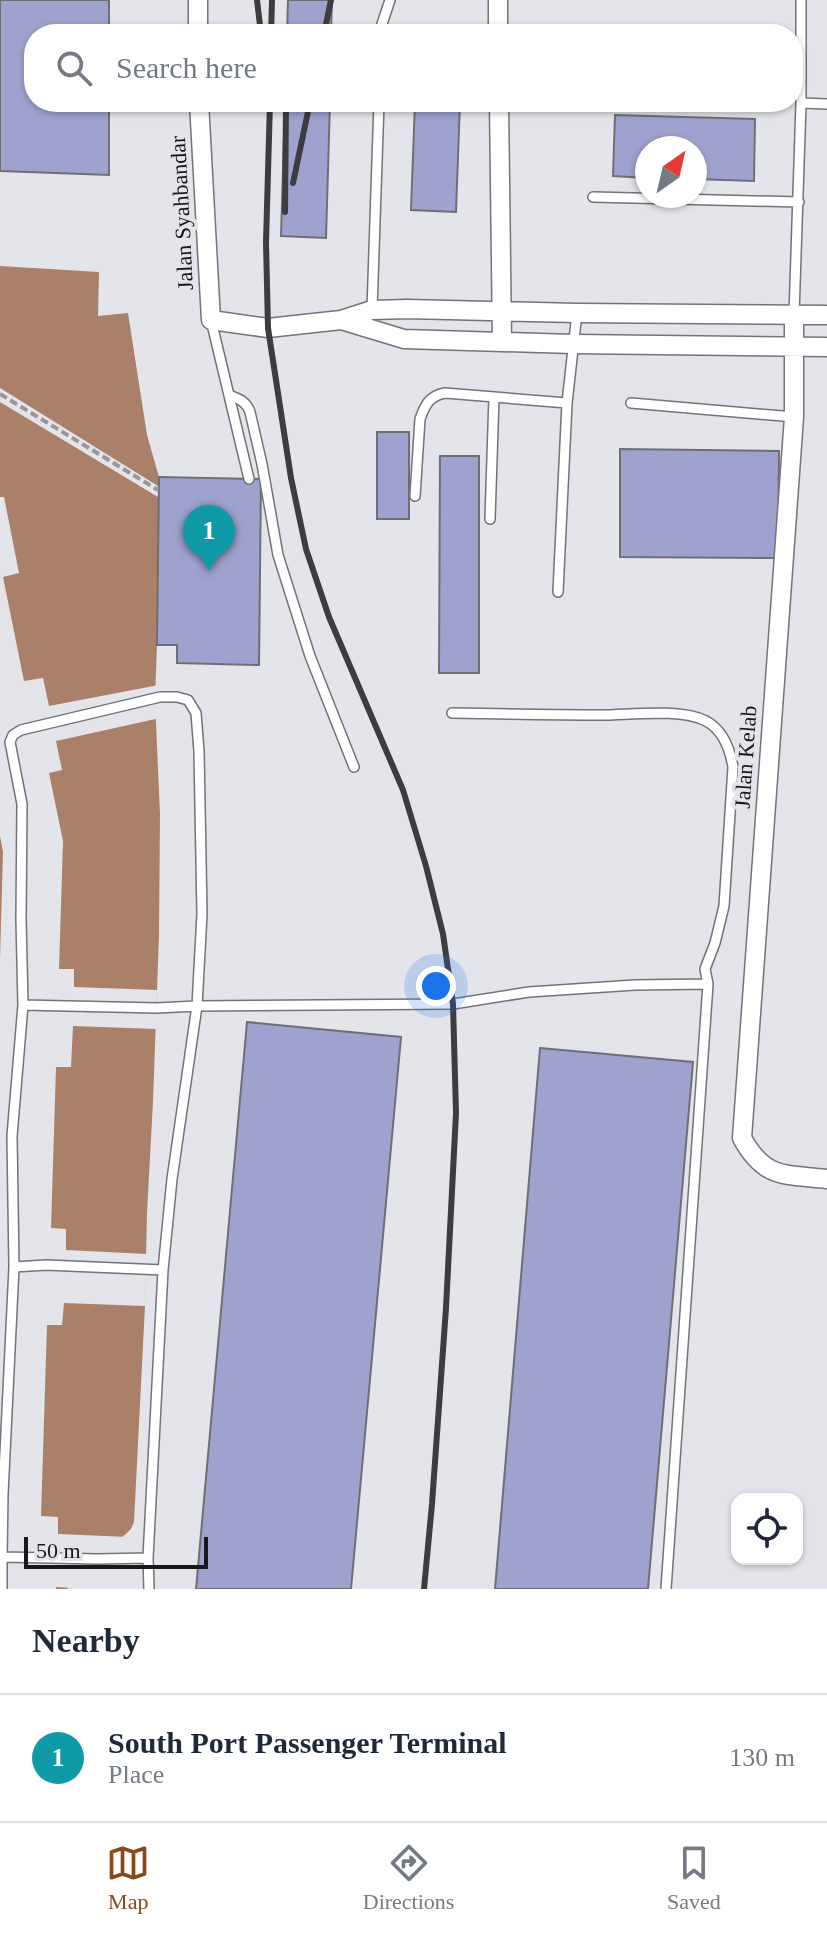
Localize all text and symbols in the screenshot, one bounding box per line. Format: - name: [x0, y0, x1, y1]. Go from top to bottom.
- search box: [24, 24, 803, 112]
- icon: search: [52, 46, 96, 90]
- text: Search here: [116, 51, 257, 84]
- street label: Jalan Syahbandar: [165, 134, 198, 291]
- north arrow: [635, 136, 707, 208]
- pin: 1: [183, 505, 235, 571]
- street label: Jalan Kelab: [729, 705, 762, 809]
- your location: [416, 966, 456, 1006]
- map controls: [731, 1493, 803, 1565]
- button: locate: [731, 1493, 803, 1565]
- scale bar: [24, 1533, 208, 1569]
- text: 50 m: [36, 1538, 81, 1563]
- text: Nearby: [32, 1622, 140, 1659]
- text: South Port Passenger Terminal: [108, 1726, 507, 1759]
- text: 1: [52, 1743, 65, 1772]
- text: 130 m: [729, 1743, 795, 1772]
- text: Place: [108, 1760, 164, 1789]
- tab: Map: [106, 1841, 150, 1915]
- tab: Directions: [363, 1841, 454, 1915]
- tab: Saved: [667, 1841, 721, 1915]

